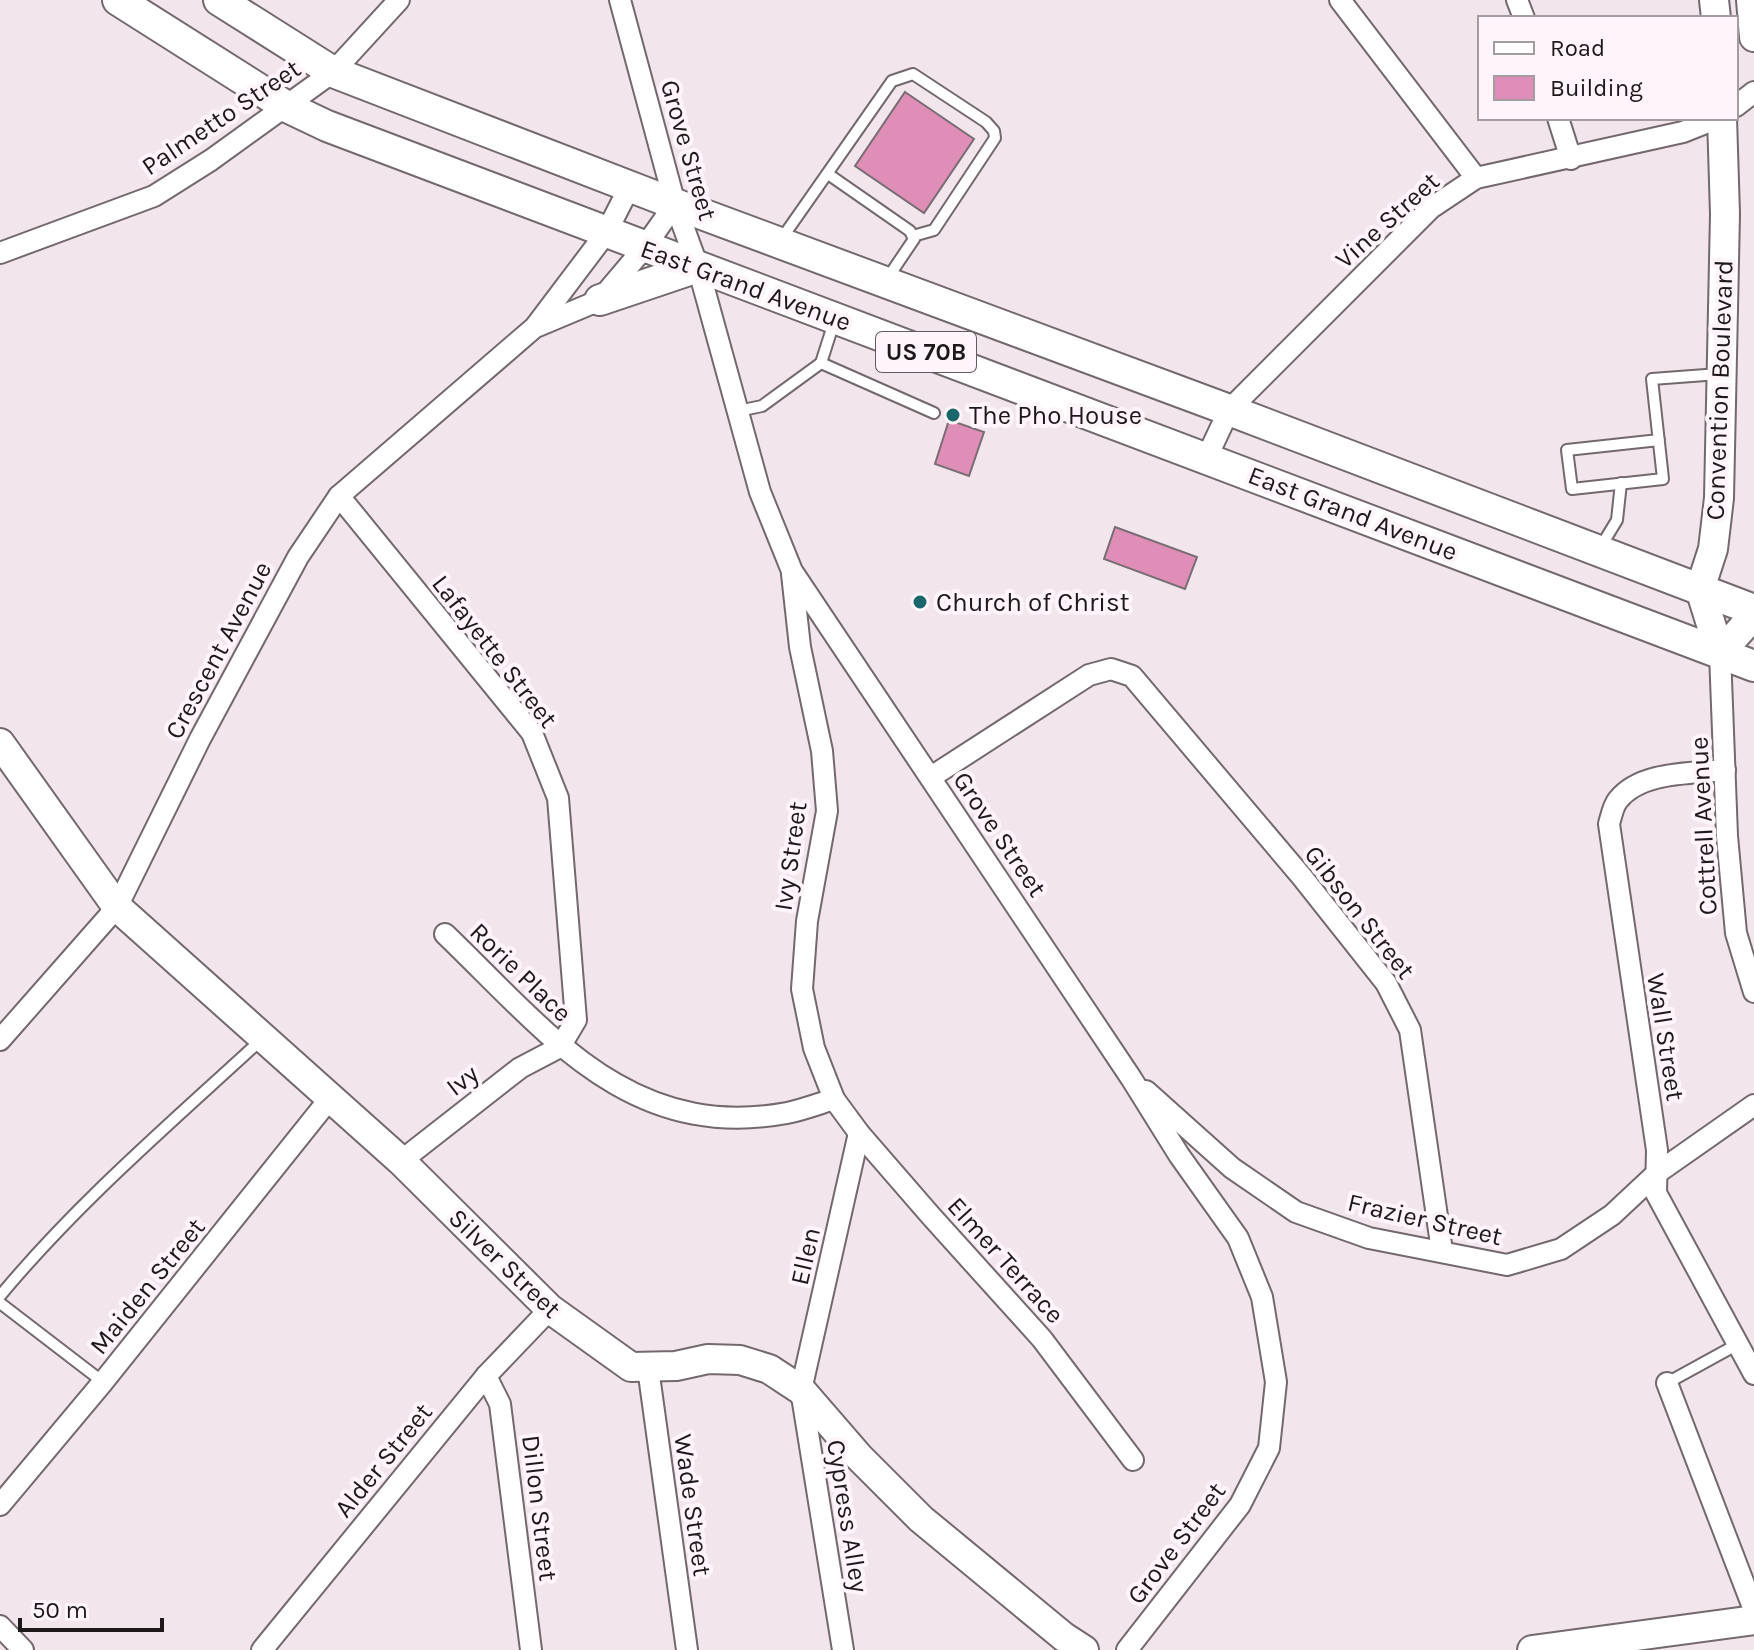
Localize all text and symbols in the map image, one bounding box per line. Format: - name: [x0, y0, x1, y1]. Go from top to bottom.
- legend: [1478, 16, 1738, 120]
- text: Road: [1550, 34, 1605, 62]
- street label: Palmetto Street: [136, 53, 307, 182]
- text: Building: [1550, 74, 1643, 102]
- street label: Grove Street: [654, 76, 723, 224]
- street label: Vine Street: [1329, 166, 1446, 275]
- street label: East Grand Avenue: [636, 233, 855, 338]
- street label: Convention Boulevard: [1699, 259, 1740, 521]
- road number: US 70B: [876, 332, 976, 372]
- place label: The Pho House: [969, 400, 1142, 431]
- marker: The Pho House: [944, 406, 962, 424]
- street label: East Grand Avenue: [1244, 459, 1462, 568]
- street label: Crescent Avenue: [159, 556, 278, 744]
- street label: Lafayette Street: [425, 569, 564, 734]
- place label: Church of Christ: [936, 587, 1130, 618]
- marker: Church of Christ: [911, 593, 929, 611]
- street label: Cottrell Avenue: [1683, 736, 1724, 916]
- street label: Grove Street: [946, 766, 1053, 903]
- street label: Ivy Street: [767, 799, 814, 913]
- street label: Gibson Street: [1298, 839, 1422, 985]
- street label: Rorie Place: [463, 916, 578, 1029]
- street label: Wall Street: [1640, 971, 1691, 1103]
- street label: Ivy: [440, 1058, 485, 1103]
- street label: Frazier Street: [1345, 1187, 1505, 1252]
- street label: Elmer Terrace: [941, 1191, 1070, 1330]
- street label: Silver Street: [442, 1202, 567, 1325]
- street label: Maiden Street: [83, 1212, 212, 1361]
- street label: Ellen: [784, 1224, 827, 1288]
- street label: Alder Street: [328, 1397, 439, 1524]
- street label: Wade Street: [667, 1432, 718, 1578]
- street label: Dillon Street: [515, 1433, 564, 1583]
- street label: Cypress Alley: [820, 1437, 875, 1595]
- street label: Grove Street: [1121, 1476, 1232, 1610]
- scale bar: [20, 1582, 162, 1632]
- text: 50 m: [32, 1596, 88, 1624]

